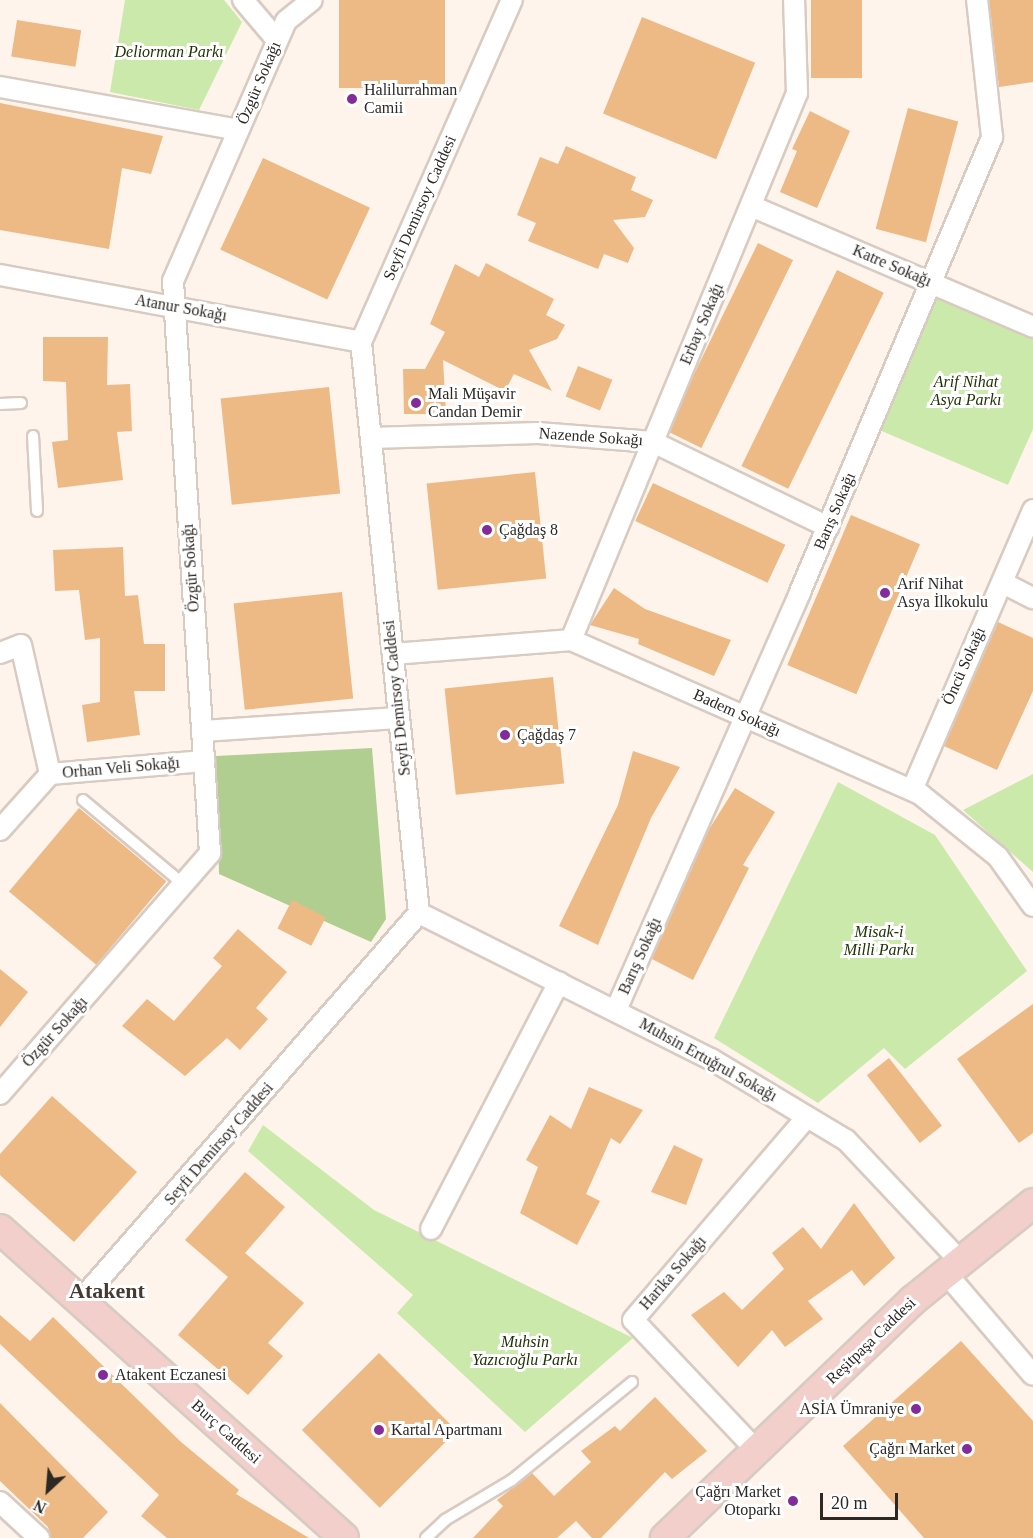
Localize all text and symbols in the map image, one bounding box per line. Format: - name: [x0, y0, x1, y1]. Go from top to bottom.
- street label: Özgür Sokağı: [233, 39, 285, 127]
- park label: Deliorman Parkı: [115, 42, 223, 62]
- place label: Halilurrahman Camii: [364, 80, 457, 118]
- marker: Halilurrahman Camii: [345, 92, 359, 106]
- street label: Seyfi Demirsoy Caddesi: [379, 133, 461, 283]
- street label: Katre Sokağı: [850, 241, 934, 291]
- street label: Erbay Sokağı: [676, 280, 728, 368]
- street label: Atanur Sokağı: [134, 290, 228, 326]
- park label: Arif Nihat Asya Parkı: [931, 372, 1001, 410]
- place label: Mali Müşavir Candan Demir: [428, 384, 522, 422]
- marker: Mali Müşavir Candan Demir: [409, 396, 423, 410]
- street label: Nazende Sokağı: [538, 424, 644, 450]
- street label: Barış Sokağı: [810, 469, 860, 553]
- place label: Çağdaş 8: [499, 520, 558, 540]
- street label: Özgür Sokağı: [178, 523, 204, 613]
- marker: Çağdaş 8: [480, 523, 494, 537]
- place label: Arif Nihat Asya İlkokulu: [897, 574, 988, 612]
- marker: Arif Nihat Asya İlkokulu: [878, 586, 892, 600]
- street label: Seyfi Demirsoy Caddesi: [379, 619, 415, 777]
- street label: Öncü Sokağı: [938, 624, 990, 708]
- street label: Badem Sokağı: [690, 685, 784, 741]
- place label: Çağdaş 7: [517, 725, 576, 745]
- marker: Çağdaş 7: [498, 728, 512, 742]
- street label: Orhan Veli Sokağı: [61, 753, 181, 783]
- street label: Barış Sokağı: [615, 915, 665, 997]
- park label: Misak-i Milli Parkı: [844, 922, 914, 960]
- street label: Özgür Sokağı: [18, 993, 92, 1071]
- street label: Muhsin Ertuğrul Sokağı: [636, 1014, 780, 1106]
- street label: Seyfi Demirsoy Caddesi: [160, 1079, 278, 1209]
- street label: Harika Sokağı: [636, 1232, 710, 1314]
- district label: Atakent: [69, 1278, 145, 1304]
- street label: Reşitpaşa Caddesi: [822, 1294, 920, 1388]
- park label: Muhsin Yazıcıoğlu Parkı: [472, 1332, 578, 1370]
- place label: Atakent Eczanesi: [115, 1365, 226, 1385]
- marker: Atakent Eczanesi: [96, 1368, 110, 1382]
- street label: Burç Caddesi: [187, 1396, 265, 1468]
- place label: ASİA Ümraniye: [799, 1399, 904, 1419]
- marker: ASİA Ümraniye: [909, 1402, 923, 1416]
- place label: Kartal Apartmanı: [391, 1420, 503, 1440]
- marker: Kartal Apartmanı: [372, 1423, 386, 1437]
- place label: Çağrı Market: [869, 1439, 955, 1459]
- marker: Çağrı Market: [960, 1442, 974, 1456]
- north arrow: [18, 1460, 78, 1520]
- scale bar: [823, 1481, 901, 1519]
- place label: Çağrı Market Otoparkı: [695, 1482, 781, 1520]
- text: 20 m: [831, 1493, 868, 1513]
- marker: Çağrı Market Otoparkı: [786, 1494, 800, 1508]
- text: N: [31, 1496, 49, 1517]

